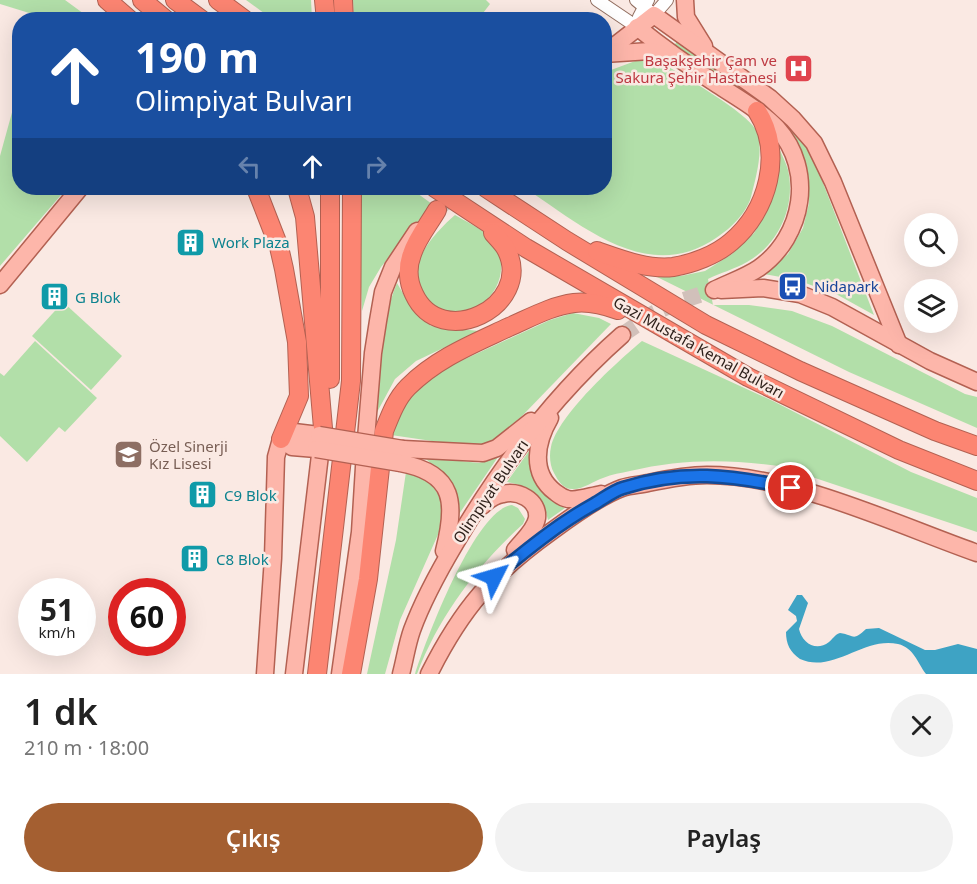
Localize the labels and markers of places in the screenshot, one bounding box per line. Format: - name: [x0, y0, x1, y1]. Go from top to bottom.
- place label: Başakşehir Çam ve Sakura Şehir Hastanesi: [616, 50, 777, 87]
- hospital icon: Başakşehir Çam ve Sakura Şehir Hastanesi: [782, 53, 814, 85]
- building icon: Work Plaza: [175, 226, 207, 258]
- place label: Work Plaza: [212, 232, 290, 252]
- bus stop icon: Nidapark: [777, 270, 809, 302]
- place label: Nidapark: [814, 276, 879, 296]
- building icon: G Blok: [38, 281, 70, 313]
- place label: G Blok: [75, 287, 121, 307]
- place label: Özel Sinerji Kız Lisesi: [149, 436, 228, 473]
- school or university icon: Özel Sinerji Kız Lisesi: [112, 439, 144, 471]
- pin: [765, 462, 816, 513]
- building icon: C9 Blok: [187, 479, 219, 511]
- place label: C9 Blok: [224, 485, 277, 505]
- building icon: C8 Blok: [179, 543, 211, 575]
- place label: C8 Blok: [216, 549, 269, 569]

